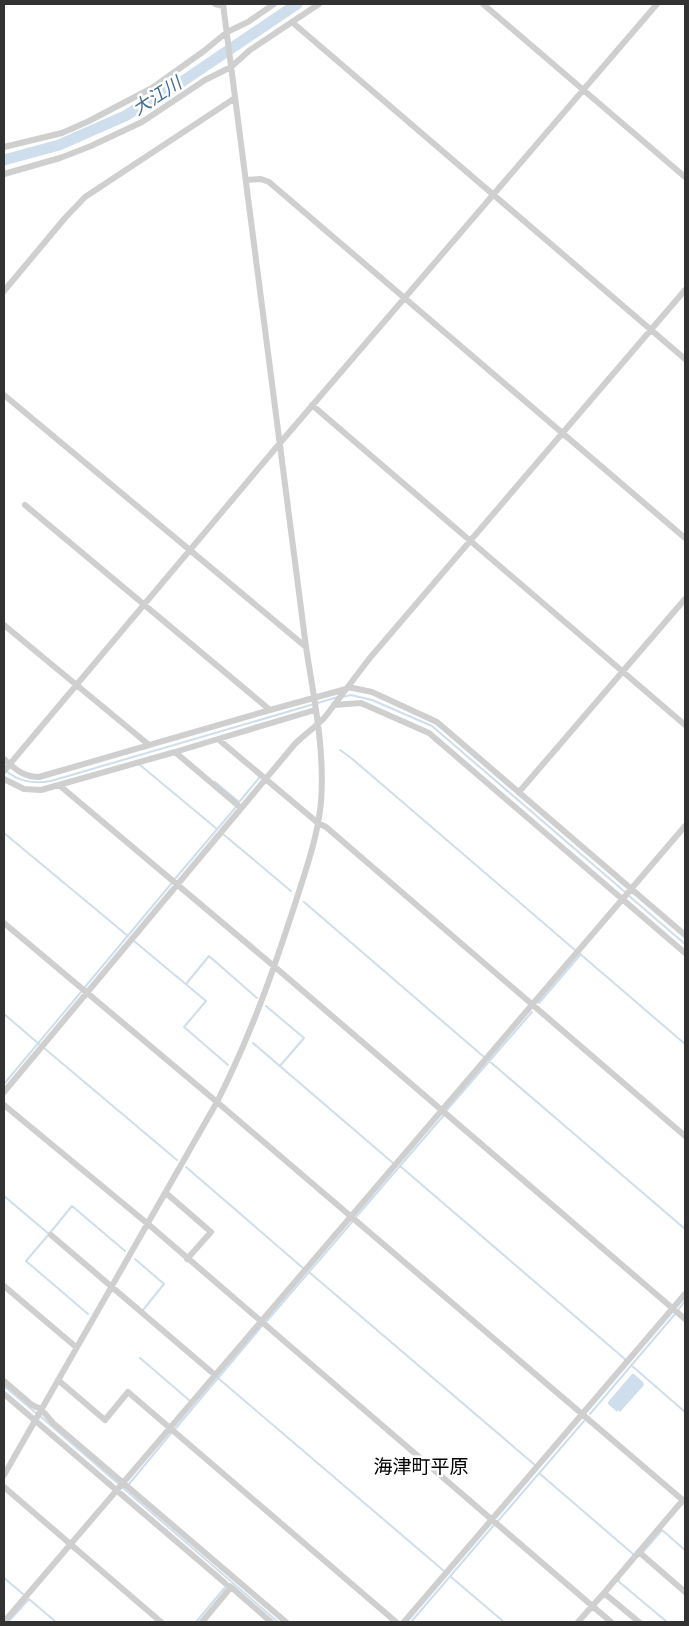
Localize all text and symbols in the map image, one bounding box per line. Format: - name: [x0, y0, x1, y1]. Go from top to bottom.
- water label: 大江川: [128, 70, 188, 121]
- district label: 海津町平原: [373, 1454, 469, 1479]

